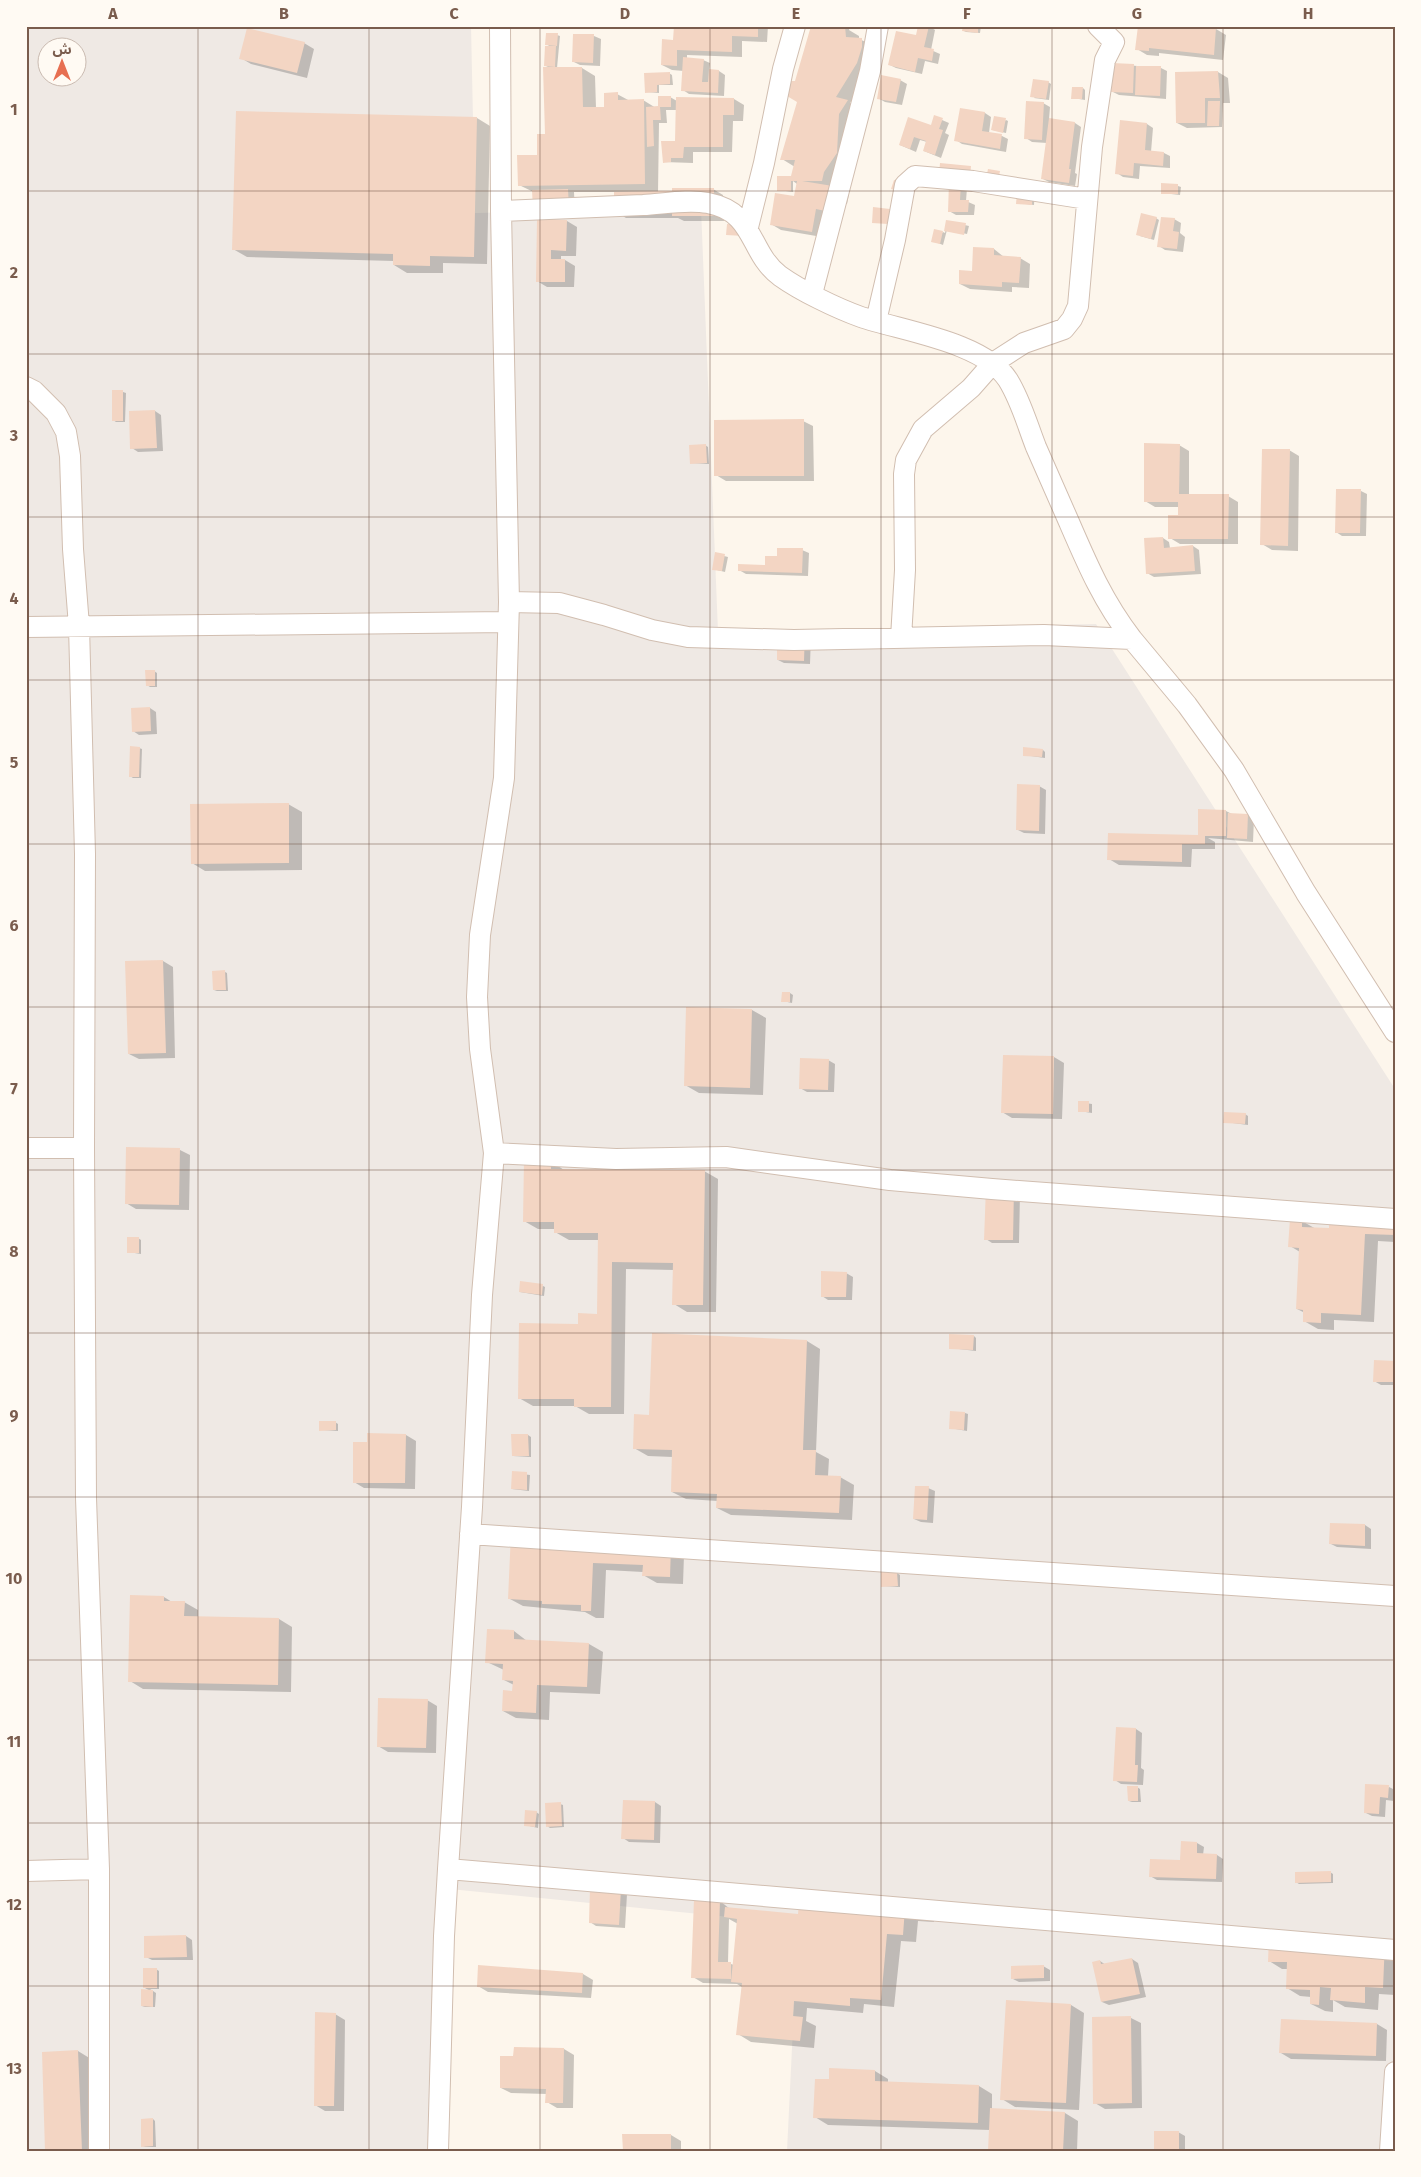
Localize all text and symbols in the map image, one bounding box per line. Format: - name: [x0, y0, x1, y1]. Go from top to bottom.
- text: A: [107, 4, 118, 23]
- text: B: [279, 4, 289, 23]
- text: C: [449, 4, 459, 23]
- text: D: [620, 4, 630, 23]
- text: E: [792, 4, 800, 23]
- text: F: [963, 4, 971, 23]
- text: G: [1132, 4, 1142, 23]
- text: H: [1303, 4, 1313, 23]
- north arrow: [38, 38, 88, 88]
- text: ش: [52, 41, 72, 58]
- text: 1: [10, 100, 18, 119]
- text: 2: [10, 263, 18, 282]
- text: 3: [9, 426, 18, 445]
- text: 4: [9, 589, 19, 608]
- text: 5: [10, 753, 19, 772]
- text: 6: [9, 916, 19, 935]
- text: 7: [10, 1079, 18, 1098]
- text: 8: [9, 1242, 19, 1261]
- text: 9: [10, 1406, 19, 1425]
- text: 10: [6, 1569, 22, 1588]
- text: 11: [7, 1732, 21, 1751]
- text: 12: [6, 1895, 22, 1914]
- text: 13: [6, 2059, 22, 2078]

